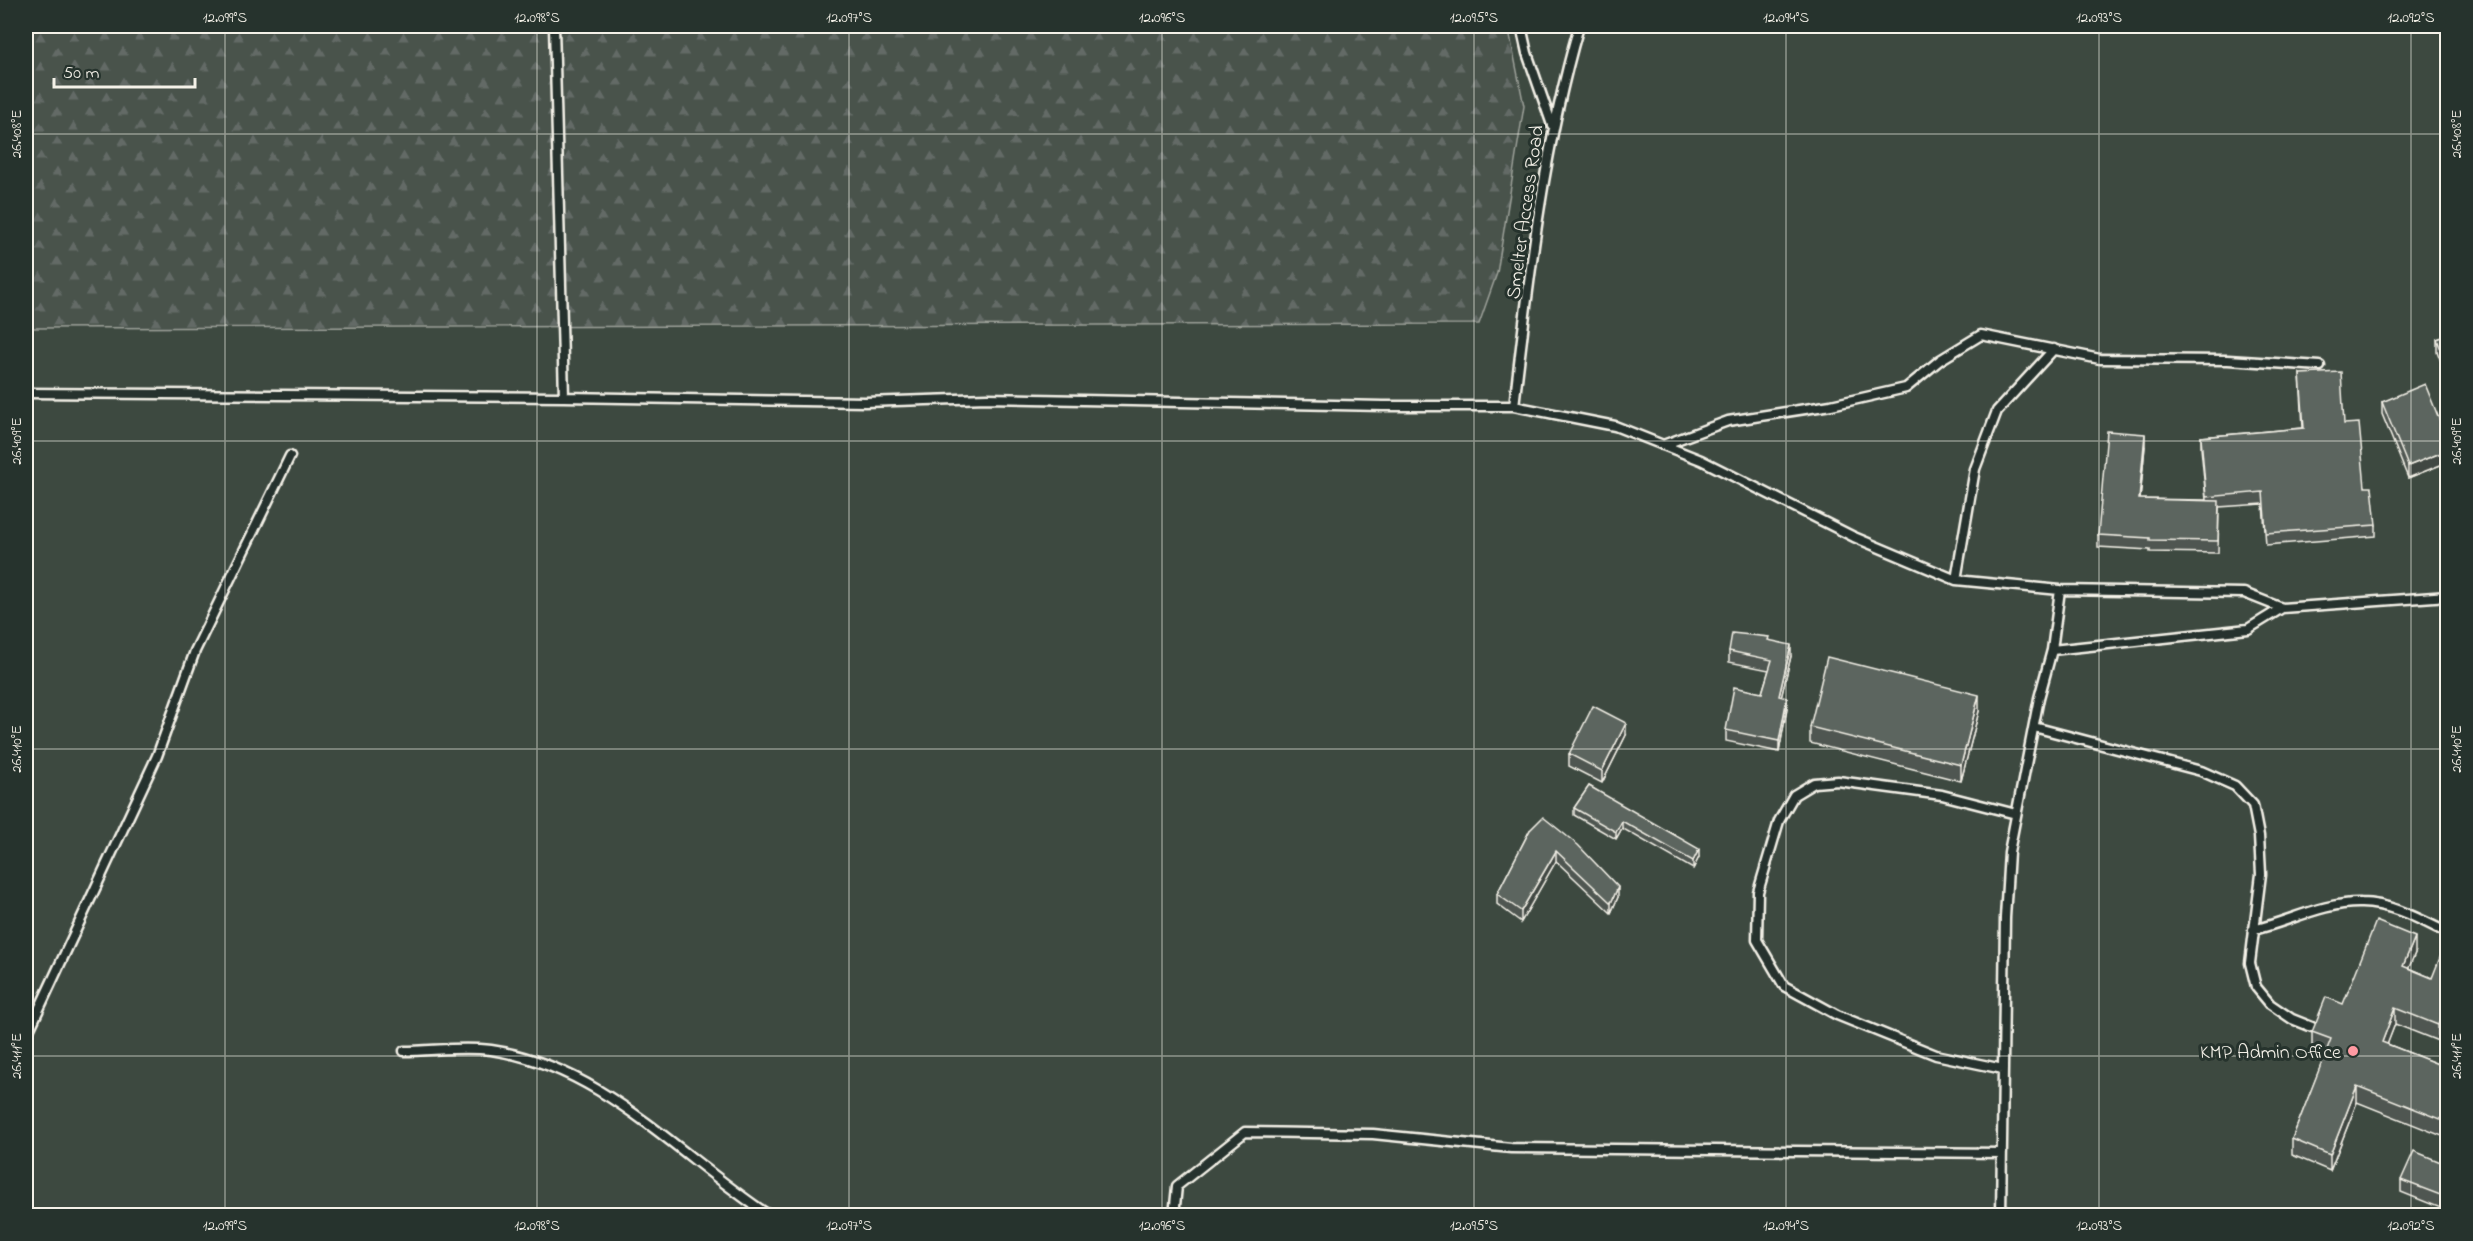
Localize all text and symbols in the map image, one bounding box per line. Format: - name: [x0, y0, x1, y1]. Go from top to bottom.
- text: 12.099°S: [203, 7, 248, 29]
- text: 12.098°S: [514, 7, 560, 29]
- text: 12.097°S: [826, 7, 872, 29]
- text: 12.096°S: [1139, 7, 1186, 29]
- text: 12.095°S: [1450, 7, 1499, 29]
- text: 12.094°S: [1763, 7, 1809, 29]
- text: 12.093°S: [2076, 7, 2122, 29]
- text: 12.092°S: [2387, 7, 2435, 29]
- scale bar: [54, 51, 195, 89]
- text: 50 m: [63, 61, 100, 87]
- text: 26.408°E: [6, 110, 28, 158]
- text: 26.408°E: [2446, 110, 2468, 158]
- street label: Smelter Access Road: [1500, 123, 1553, 301]
- text: 26.409°E: [6, 417, 28, 465]
- text: 26.409°E: [2446, 417, 2468, 465]
- text: 26.410°E: [6, 725, 28, 773]
- text: 26.410°E: [2446, 725, 2468, 773]
- text: 26.411°E: [6, 1033, 28, 1079]
- text: 26.411°E: [2446, 1033, 2468, 1079]
- place label: KMP Admin Office: [2200, 1039, 2341, 1068]
- marker: KMP Admin Office: [2346, 1044, 2360, 1058]
- text: 12.099°S: [203, 1215, 248, 1237]
- text: 12.098°S: [514, 1215, 560, 1237]
- text: 12.097°S: [826, 1215, 872, 1237]
- text: 12.096°S: [1139, 1215, 1186, 1237]
- text: 12.095°S: [1450, 1215, 1499, 1237]
- text: 12.094°S: [1763, 1215, 1809, 1237]
- text: 12.093°S: [2076, 1215, 2122, 1237]
- text: 12.092°S: [2387, 1215, 2435, 1237]

